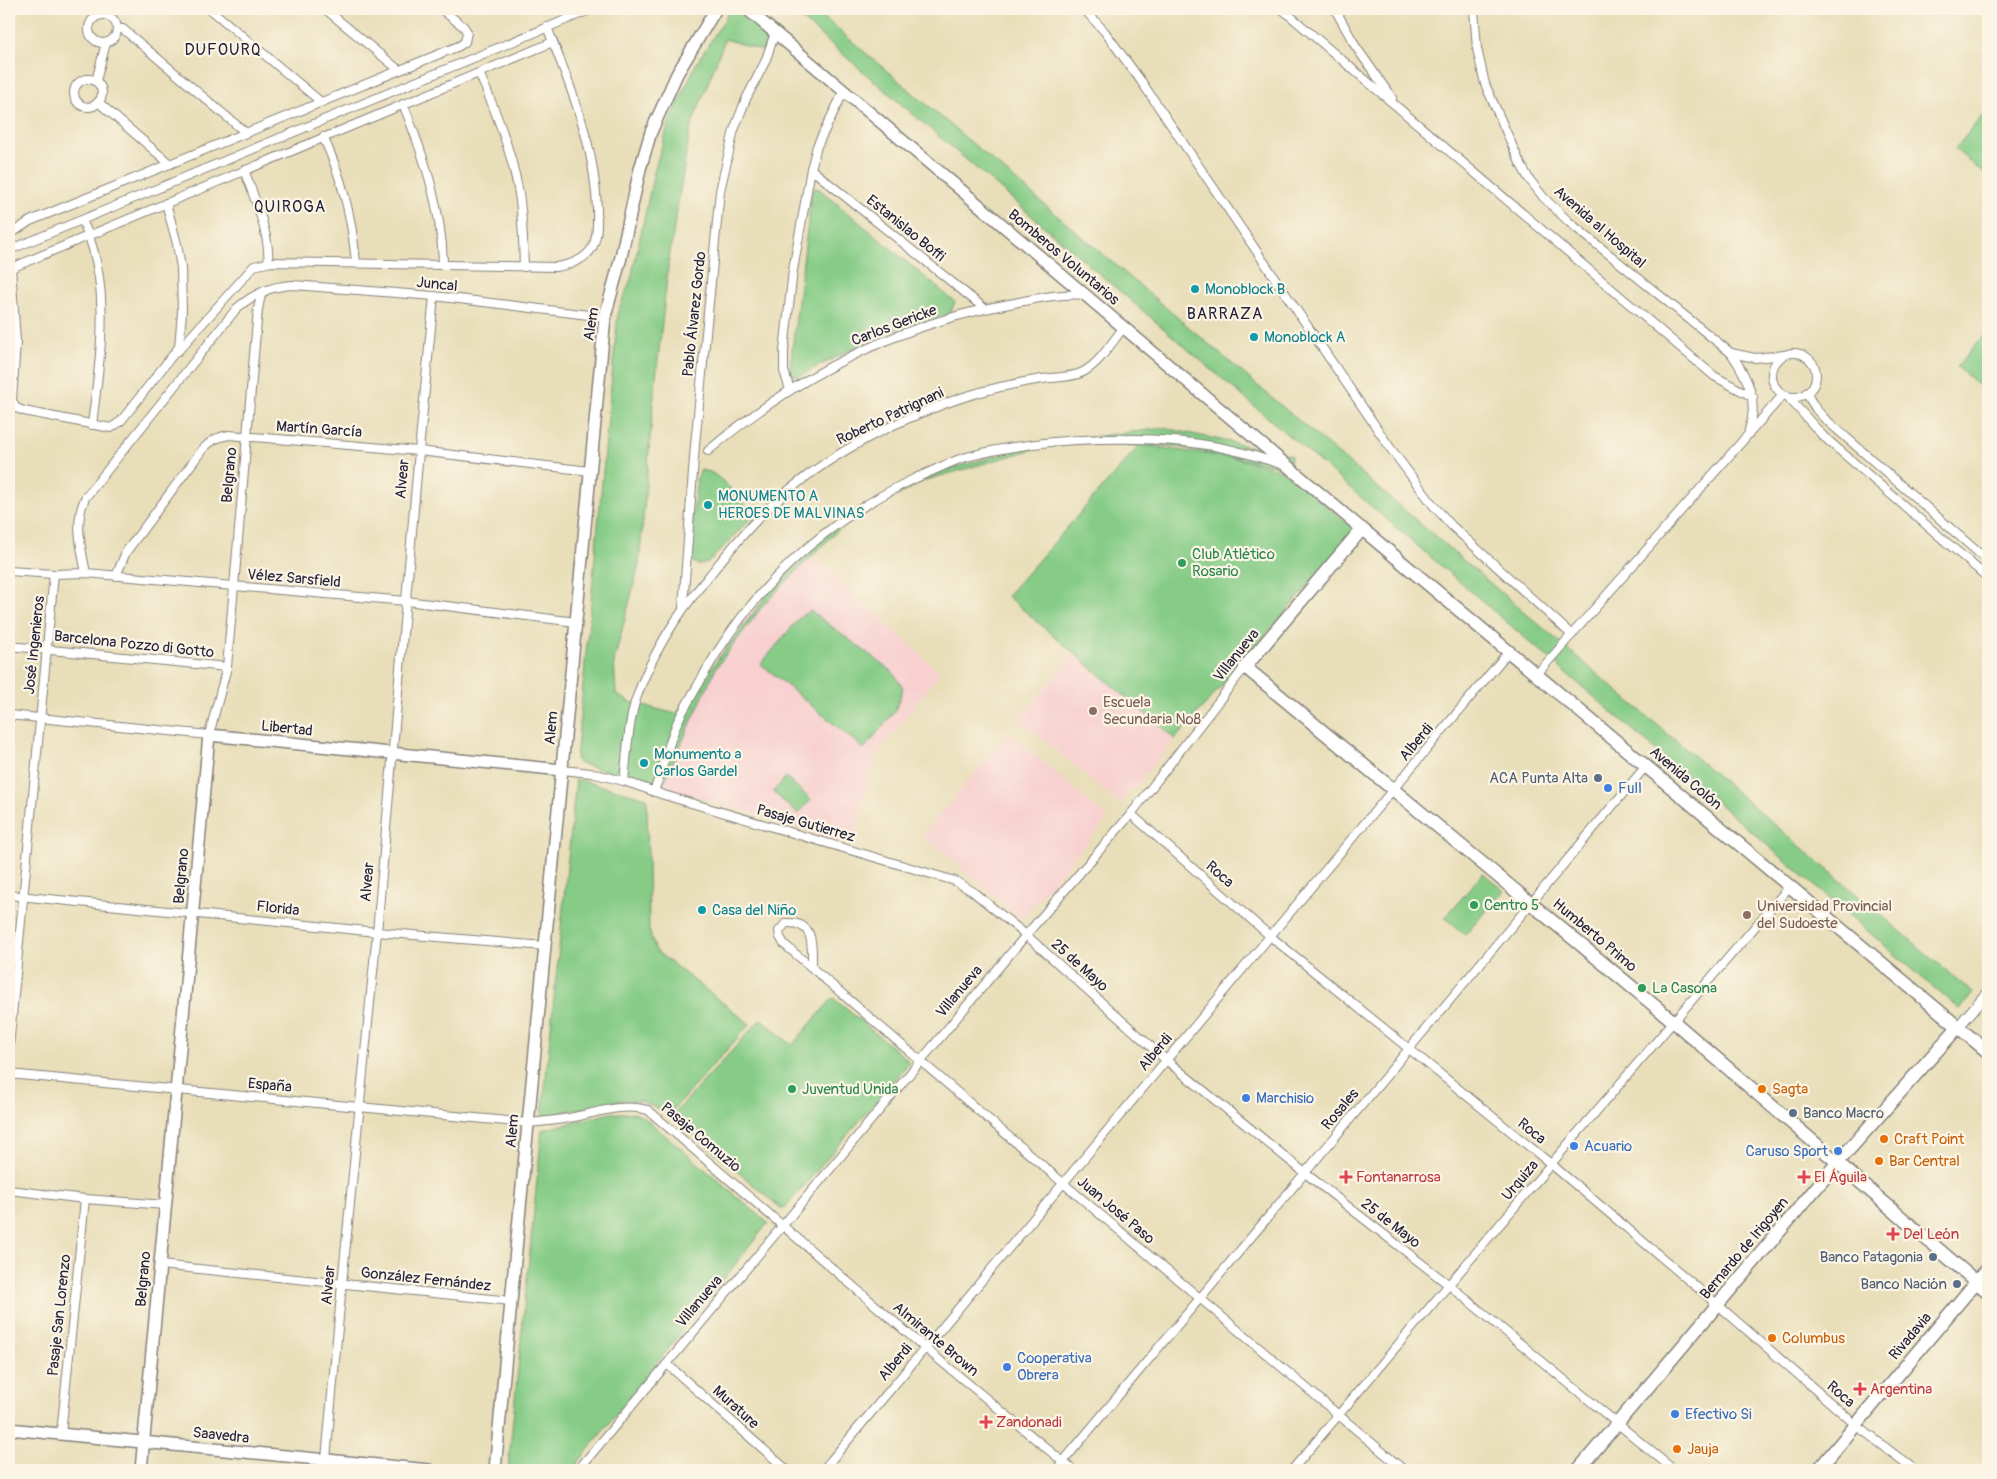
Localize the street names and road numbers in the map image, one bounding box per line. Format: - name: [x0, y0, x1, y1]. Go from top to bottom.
- street label: Avenida al Hospital: [1550, 182, 1650, 273]
- street label: Estanislao Boffi: [862, 191, 949, 266]
- street label: Bomberos Voluntarios: [1004, 205, 1123, 310]
- street label: Pablo Álvarez Gordo: [678, 250, 711, 378]
- street label: Juncal: [415, 273, 459, 296]
- street label: Carlos Gericke: [849, 300, 940, 350]
- street label: Alem: [579, 306, 604, 342]
- street label: Roberto Patrignani: [834, 383, 947, 450]
- street label: Martín García: [275, 417, 363, 442]
- street label: Belgrano: [218, 446, 241, 504]
- street label: Alvear: [391, 458, 414, 500]
- street label: Vélez Sarsfield: [246, 565, 342, 592]
- street label: José Ingenieros: [20, 595, 49, 695]
- street label: Villanueva: [1209, 625, 1263, 686]
- street label: Barcelona Pozzo di Gotto: [53, 627, 215, 662]
- street label: Alem: [541, 710, 562, 746]
- street label: Libertad: [260, 716, 314, 741]
- street label: Alberdi: [1395, 719, 1438, 765]
- street label: Avenida Colón: [1645, 743, 1726, 814]
- street label: Pasaje Gutierrez: [754, 800, 858, 847]
- street label: Belgrano: [170, 847, 193, 905]
- street label: Roca: [1202, 857, 1238, 892]
- street label: Alvear: [356, 861, 379, 903]
- street label: Humberto Primo: [1549, 895, 1641, 976]
- street label: Florida: [256, 897, 300, 920]
- street label: 25 de Mayo: [1047, 935, 1112, 996]
- street label: Villanueva: [932, 961, 987, 1021]
- street label: Alberdi: [1134, 1029, 1177, 1075]
- street label: España: [247, 1074, 293, 1097]
- street label: Rosales: [1318, 1085, 1363, 1134]
- street label: Pasaje Comuzio: [657, 1098, 745, 1176]
- street label: Alem: [502, 1113, 523, 1149]
- street label: Roca: [1514, 1114, 1550, 1149]
- street label: Urquiza: [1498, 1156, 1543, 1205]
- street label: Juan José Paso: [1073, 1172, 1158, 1248]
- street label: Bernardo de Irigoyen: [1696, 1193, 1793, 1303]
- street label: 25 de Mayo: [1357, 1194, 1424, 1252]
- street label: Belgrano: [132, 1250, 155, 1308]
- street label: Pasaje San Lorenzo: [44, 1253, 75, 1377]
- street label: González Fernández: [360, 1263, 492, 1296]
- street label: Alvear: [317, 1264, 340, 1306]
- street label: Villanueva: [672, 1271, 727, 1331]
- street label: Almirante Brown: [889, 1298, 982, 1381]
- street label: Rivadavia: [1885, 1309, 1936, 1364]
- street label: Alberdi: [874, 1339, 917, 1385]
- street label: Roca: [1823, 1377, 1859, 1412]
- street label: Murature: [708, 1381, 763, 1434]
- street label: Saavedra: [192, 1423, 250, 1448]

